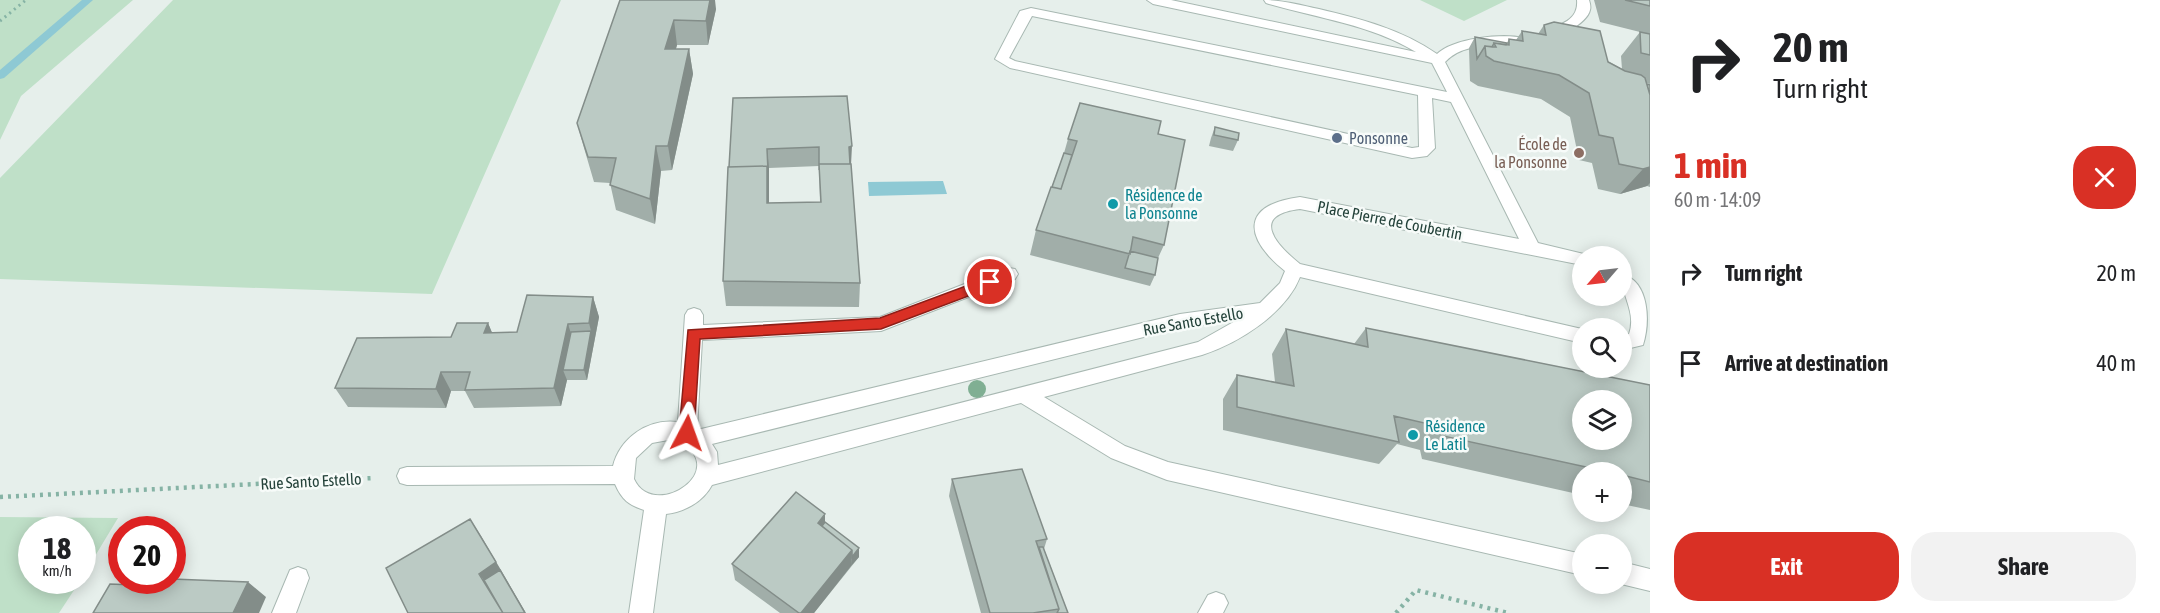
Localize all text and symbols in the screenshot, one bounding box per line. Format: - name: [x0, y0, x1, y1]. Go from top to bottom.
- text: 20 m: [1773, 23, 1848, 71]
- icon: right: [1674, 24, 1752, 102]
- text: Turn right: [1773, 73, 1868, 104]
- place label: Ponsonne: [1349, 129, 1408, 147]
- marker: Ponsonne: [1330, 131, 1344, 145]
- place label: École de la Ponsonne: [1494, 135, 1567, 171]
- text: 1 min: [1674, 144, 1748, 186]
- marker: École de la Ponsonne: [1572, 146, 1586, 160]
- button: close: [2073, 146, 2136, 209]
- place label: Résidence de la Ponsonne: [1125, 186, 1202, 222]
- text: 60 m · 14:09: [1674, 188, 1761, 211]
- marker: Résidence de la Ponsonne: [1106, 197, 1120, 211]
- street label: Place Pierre de Coubertin: [1316, 197, 1464, 243]
- north arrow: [1572, 246, 1632, 306]
- map controls: [1572, 246, 1632, 594]
- pin: [964, 256, 1015, 307]
- icon: right: [1674, 257, 1707, 290]
- text: Turn right: [1725, 260, 1802, 286]
- text: 20 m: [2096, 260, 2136, 286]
- icon: arrive: [973, 265, 1006, 298]
- street label: Rue Santo Estello: [1142, 303, 1244, 339]
- button: search: [1572, 318, 1632, 378]
- icon: arrive: [1674, 347, 1707, 380]
- text: Arrive at destination: [1725, 350, 1888, 376]
- text: 40 m: [2096, 350, 2136, 376]
- button: layers: [1572, 390, 1632, 450]
- position arrow: [655, 401, 719, 465]
- place label: Résidence Le Latil: [1425, 417, 1485, 453]
- marker: Résidence Le Latil: [1406, 428, 1420, 442]
- button: +: [1572, 462, 1632, 522]
- street label: Rue Santo Estello: [260, 469, 362, 493]
- speed limit sign: 20: [108, 516, 186, 594]
- text: 18: [43, 531, 71, 565]
- button: Exit: [1674, 532, 1899, 601]
- button: Share: [1911, 532, 2136, 601]
- button: −: [1572, 534, 1632, 594]
- text: km/h: [42, 562, 72, 579]

